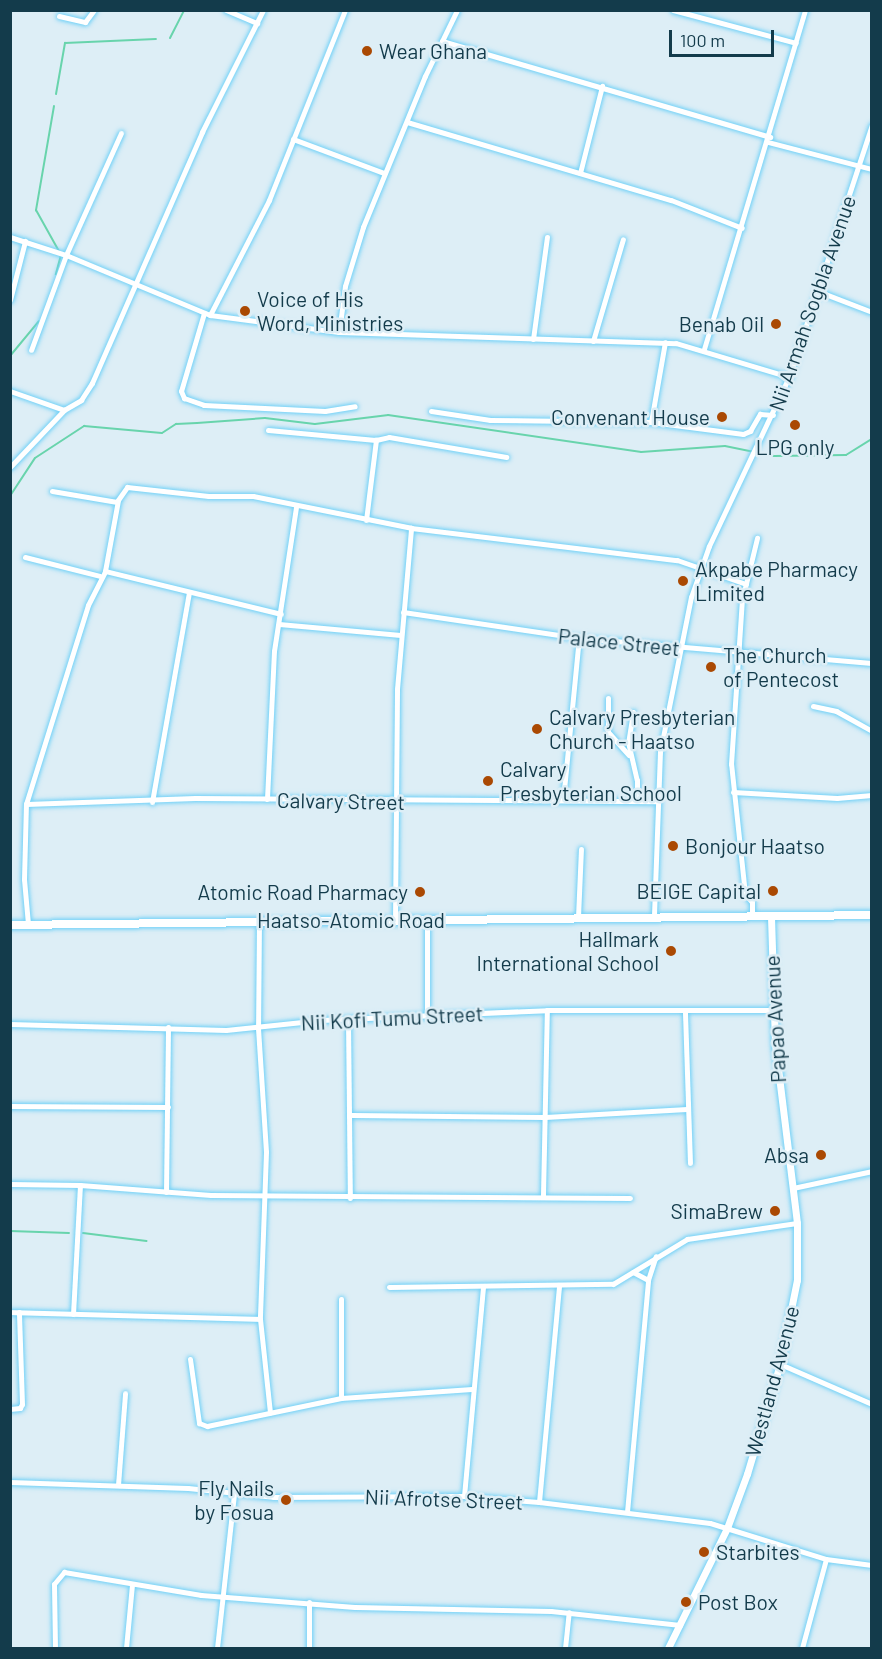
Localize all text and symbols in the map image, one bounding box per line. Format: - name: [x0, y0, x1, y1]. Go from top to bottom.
- scale bar: [672, 18, 777, 56]
- text: 100 m: [680, 29, 725, 51]
- place label: Wear Ghana: [379, 38, 487, 64]
- marker: Wear Ghana: [360, 44, 374, 58]
- street label: Nii Armah Sogbla Avenue: [763, 192, 861, 414]
- place label: Voice of His Word, Ministries: [257, 286, 403, 336]
- marker: Voice of His Word, Ministries: [238, 304, 252, 318]
- place label: Benab Oil: [679, 311, 764, 337]
- marker: Benab Oil: [769, 317, 783, 331]
- place label: Convenant House: [551, 404, 710, 430]
- marker: Convenant House: [715, 410, 729, 424]
- marker: LPG only: [788, 418, 802, 432]
- place label: LPG only: [756, 434, 834, 460]
- place label: Akpabe Pharmacy Limited: [695, 556, 858, 606]
- marker: Akpabe Pharmacy Limited: [676, 574, 690, 588]
- street label: Palace Street: [557, 623, 681, 661]
- place label: The Church of Pentecost: [723, 642, 839, 692]
- marker: The Church of Pentecost: [704, 660, 718, 674]
- place label: Calvary Presbyterian Church - Haatso: [549, 704, 735, 754]
- marker: Calvary Presbyterian Church - Haatso: [530, 722, 544, 736]
- place label: Calvary Presbyterian School: [500, 756, 682, 806]
- marker: Calvary Presbyterian School: [481, 774, 495, 788]
- street label: Calvary Street: [277, 787, 405, 815]
- place label: Bonjour Haatso: [685, 833, 825, 859]
- marker: Bonjour Haatso: [666, 839, 680, 853]
- place label: BEIGE Capital: [636, 878, 761, 904]
- place label: Atomic Road Pharmacy: [198, 879, 408, 905]
- marker: BEIGE Capital: [766, 884, 780, 898]
- marker: Atomic Road Pharmacy: [413, 885, 427, 899]
- street label: Haatso-Atomic Road: [257, 907, 445, 933]
- place label: Hallmark International School: [477, 926, 659, 976]
- marker: Hallmark International School: [664, 944, 678, 958]
- street label: Papao Avenue: [759, 955, 791, 1083]
- street label: Nii Kofi Tumu Street: [300, 1001, 484, 1035]
- place label: Absa: [764, 1142, 809, 1168]
- marker: Absa: [814, 1148, 828, 1162]
- place label: SimaBrew: [671, 1198, 763, 1224]
- marker: SimaBrew: [768, 1204, 782, 1218]
- street label: Westland Avenue: [740, 1303, 804, 1459]
- place label: Fly Nails by Fosua: [194, 1475, 274, 1525]
- street label: Nii Afrotse Street: [364, 1484, 524, 1514]
- marker: Fly Nails by Fosua: [279, 1493, 293, 1507]
- place label: Starbites: [716, 1539, 800, 1565]
- marker: Starbites: [697, 1545, 711, 1559]
- place label: Post Box: [698, 1589, 778, 1615]
- marker: Post Box: [679, 1595, 693, 1609]

